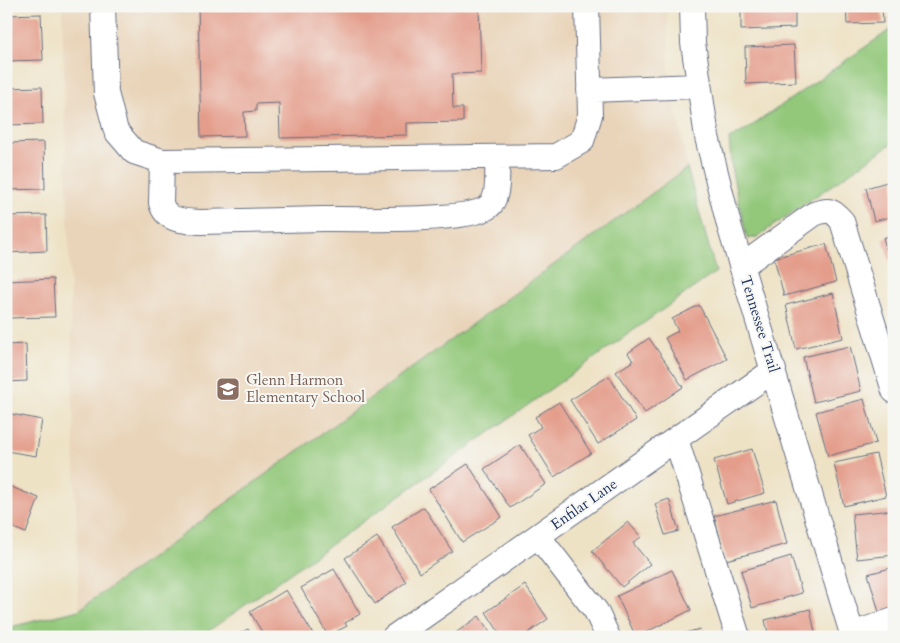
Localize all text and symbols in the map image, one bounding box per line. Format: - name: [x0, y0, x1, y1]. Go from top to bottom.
- street label: Tennessee Trail: [736, 273, 784, 375]
- place label: Glenn Harmon Elementary School: [246, 370, 365, 407]
- school or university icon: Glenn Harmon Elementary School: [215, 376, 241, 402]
- street label: Enfilar Lane: [547, 474, 621, 534]

